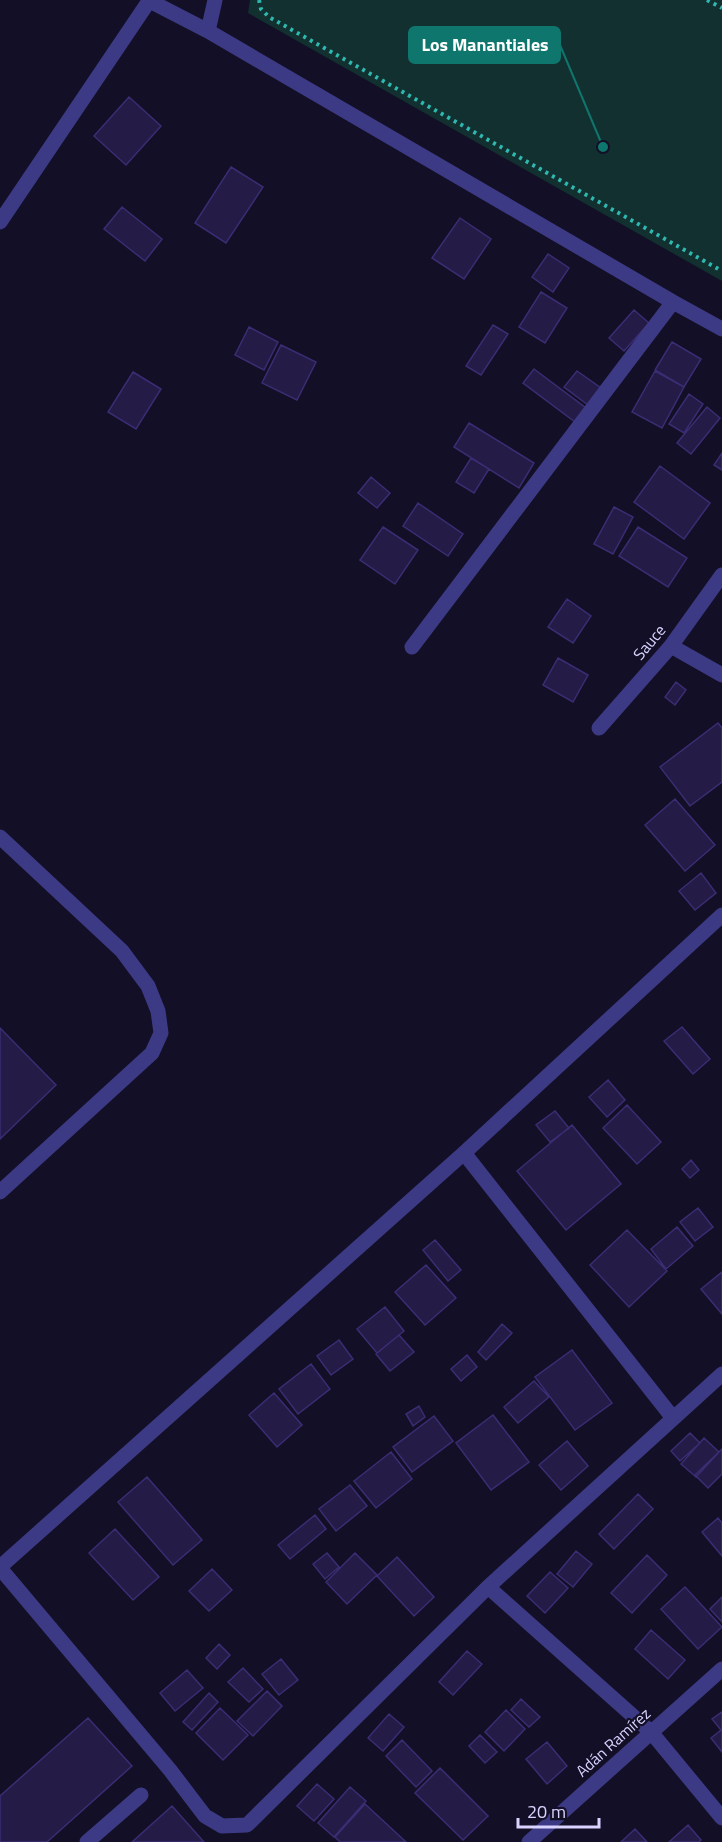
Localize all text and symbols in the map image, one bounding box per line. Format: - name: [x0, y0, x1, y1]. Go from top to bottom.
- callout: Los Manantiales: [409, 27, 560, 63]
- text: Los Manantiales: [421, 31, 549, 58]
- street label: Sauce: [627, 619, 671, 665]
- street label: Adán Ramírez: [570, 1702, 656, 1782]
- scale bar: [518, 1791, 599, 1829]
- text: 20 m: [527, 1798, 566, 1825]

